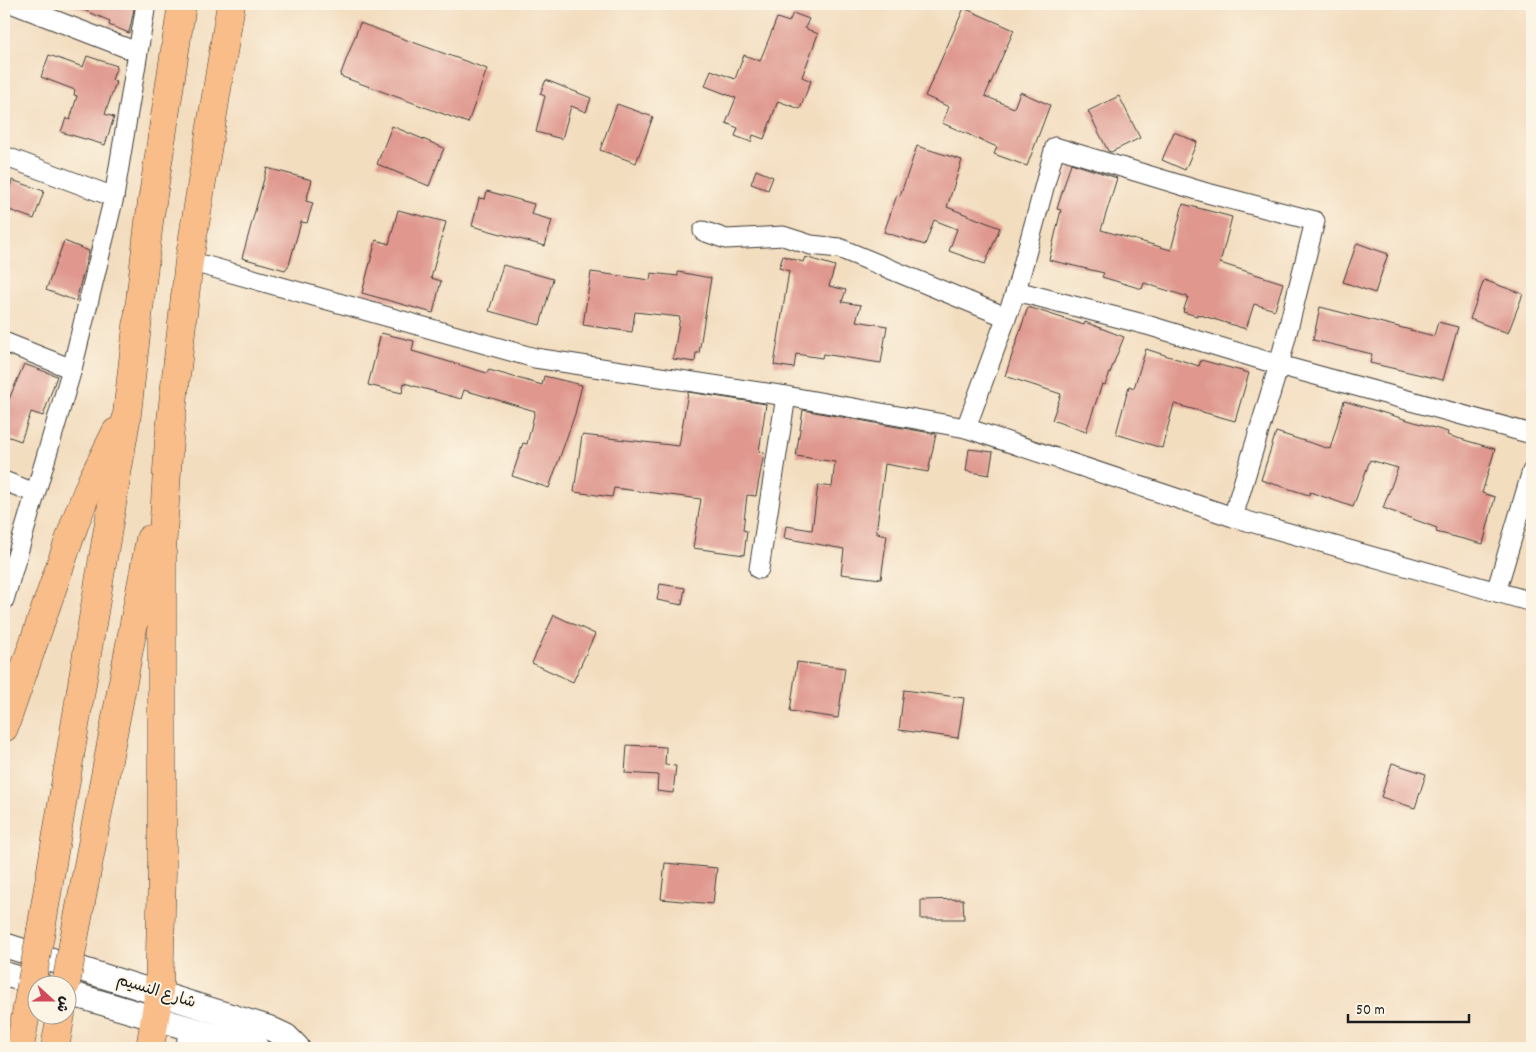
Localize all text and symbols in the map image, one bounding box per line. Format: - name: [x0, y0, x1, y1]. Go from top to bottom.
- street label: شارع النسيم: [114, 969, 198, 1015]
- north arrow: [28, 974, 78, 1024]
- scale bar: [1348, 992, 1470, 1024]
- text: ش: [50, 993, 74, 1015]
- text: 50 m: [1356, 1000, 1385, 1022]

